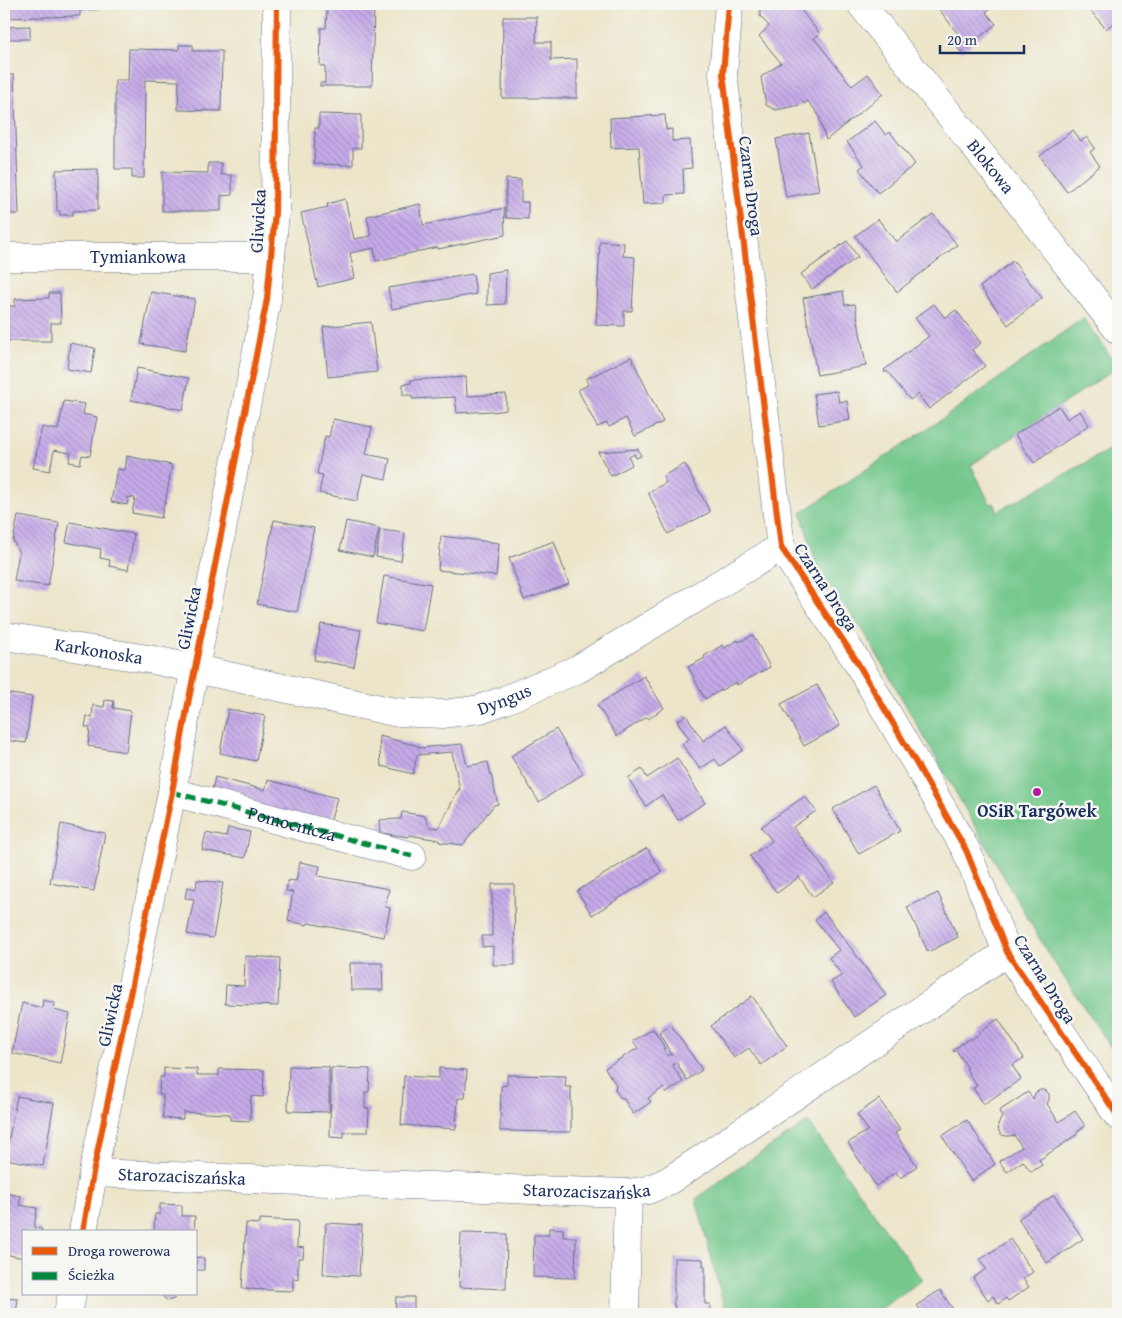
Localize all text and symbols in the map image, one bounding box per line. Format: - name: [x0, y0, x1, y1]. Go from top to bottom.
- scale bar: [940, 22, 1023, 54]
- text: 20 m: [947, 29, 978, 50]
- street label: Blokowa: [961, 133, 1022, 200]
- street label: Czarna Droga: [732, 134, 771, 238]
- street label: Gliwicka: [242, 188, 273, 254]
- street label: Tymiankowa: [90, 243, 187, 270]
- street label: Czarna Droga: [788, 537, 865, 637]
- street label: Gliwicka: [169, 583, 208, 652]
- street label: Karkonoska: [53, 630, 145, 671]
- street label: Dyngus: [474, 676, 535, 722]
- marker: OSiR Targówek: [1031, 786, 1043, 798]
- place label: OSiR Targówek: [977, 797, 1098, 824]
- street label: Pomocnicza: [245, 799, 340, 848]
- street label: Czarna Droga: [1007, 929, 1084, 1029]
- street label: Gliwicka: [90, 980, 129, 1049]
- street label: Starozaciszańska: [118, 1160, 247, 1192]
- street label: Starozaciszańska: [522, 1176, 653, 1206]
- legend: [22, 1230, 198, 1296]
- text: Droga rowerowa: [68, 1240, 170, 1261]
- text: Ścieżka: [68, 1264, 115, 1285]

